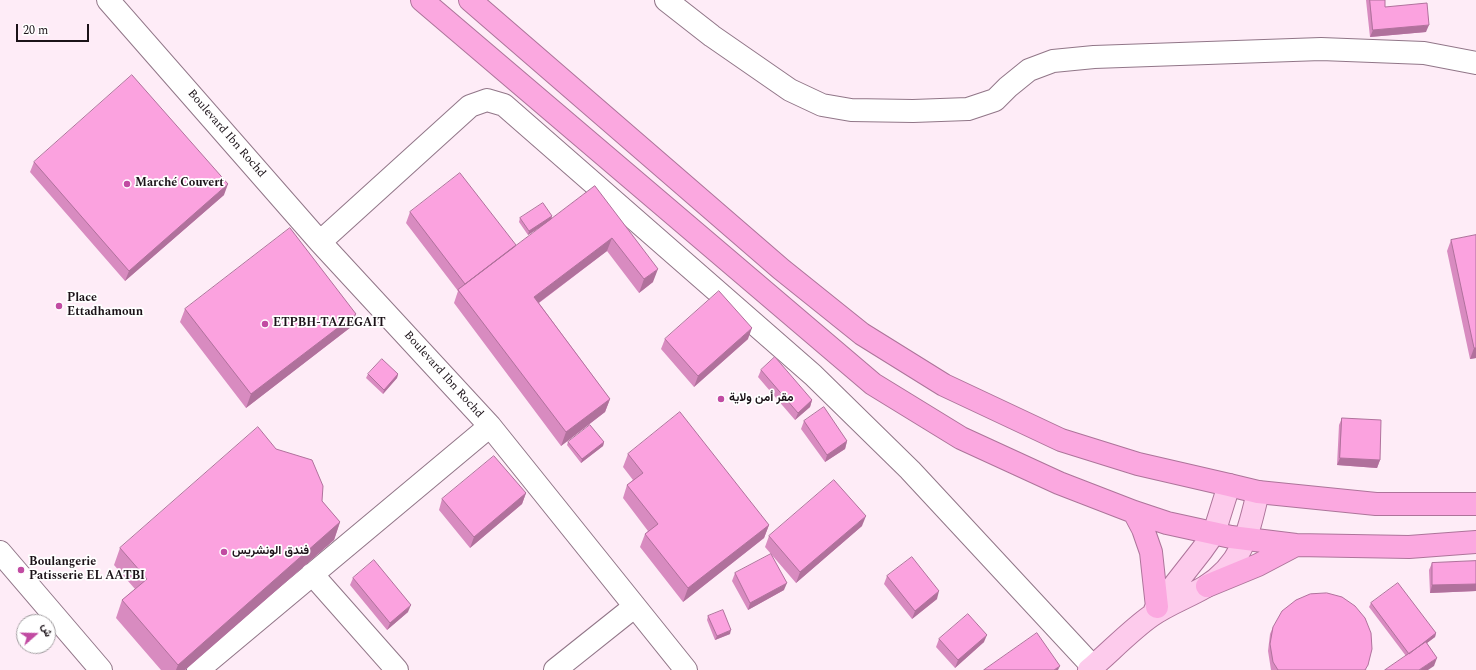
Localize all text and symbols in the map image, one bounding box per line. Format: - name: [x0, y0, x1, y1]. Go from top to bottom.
- scale bar: [18, 16, 91, 42]
- text: 20 m: [23, 21, 48, 40]
- street label: Boulevard Ibn Rochd: [184, 87, 268, 181]
- place label: Marché Couvert: [135, 177, 224, 191]
- marker: Marché Couvert: [122, 179, 132, 189]
- place label: Place Ettadhamoun: [67, 292, 143, 320]
- marker: Place Ettadhamoun: [54, 301, 64, 311]
- place label: ETPBH-TAZEGAIT: [273, 317, 386, 331]
- marker: ETPBH-TAZEGAIT: [260, 319, 270, 329]
- street label: Boulevard Ibn Rochd: [400, 329, 486, 421]
- place label: مقر أمن ولاية: [729, 392, 794, 406]
- marker: مقر أمن ولاية: [716, 394, 726, 404]
- place label: فندق الونشريس: [232, 545, 309, 559]
- marker: فندق الونشريس: [219, 547, 229, 557]
- place label: Boulangerie Patisserie EL AATBI: [29, 556, 145, 584]
- marker: Boulangerie Patisserie EL AATBI: [16, 565, 26, 575]
- north arrow: [16, 614, 56, 654]
- text: ش: [37, 621, 57, 639]

